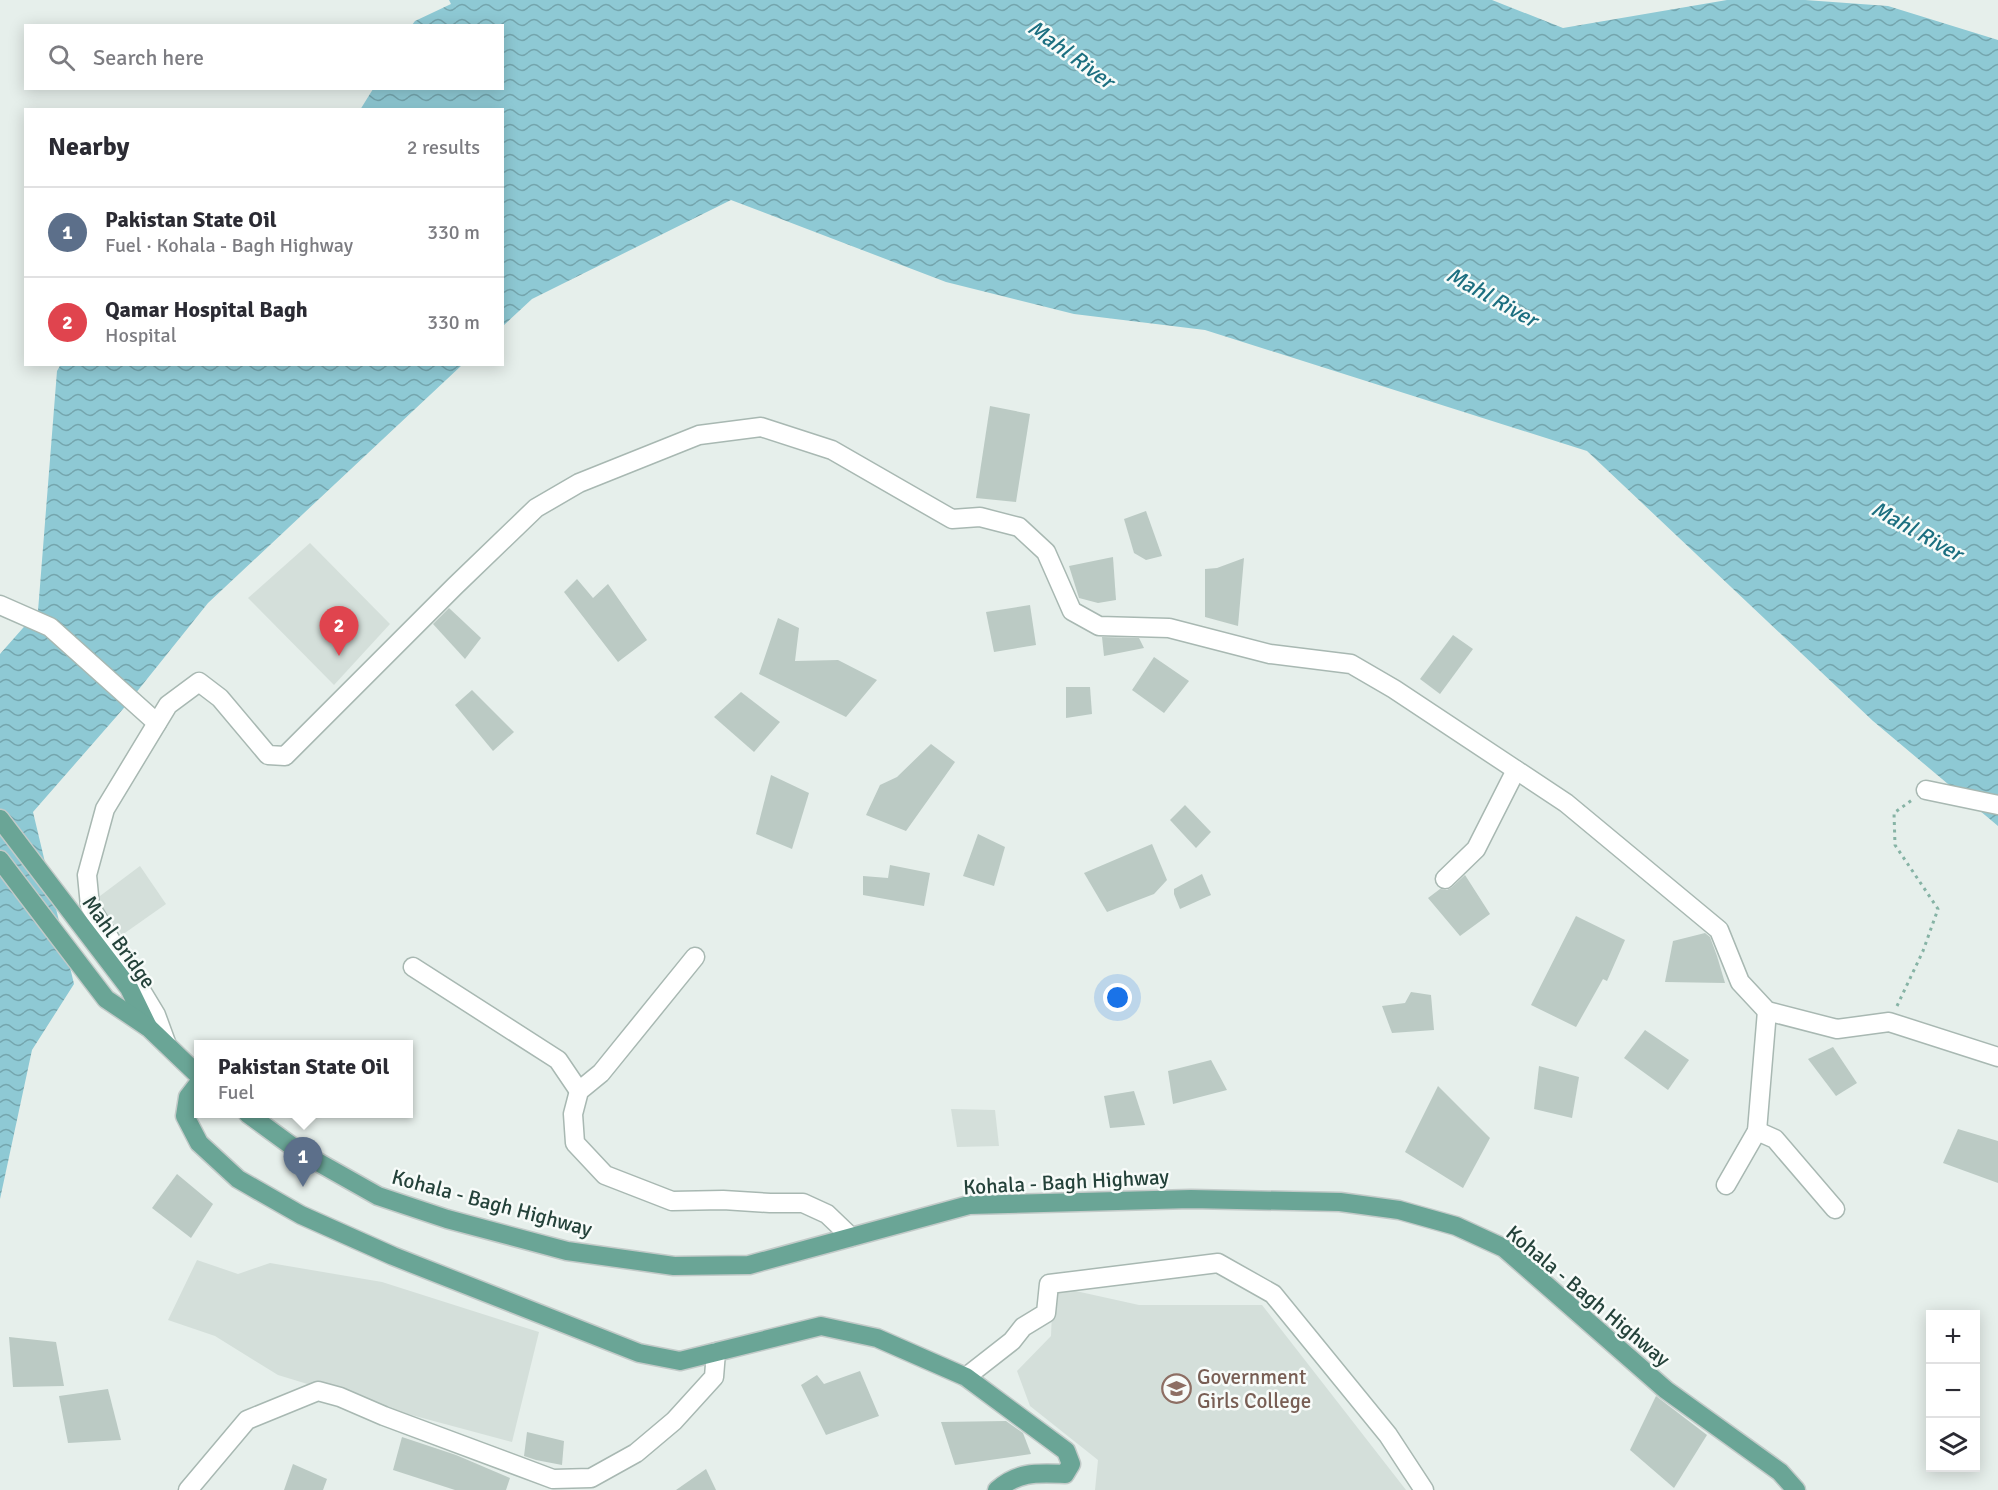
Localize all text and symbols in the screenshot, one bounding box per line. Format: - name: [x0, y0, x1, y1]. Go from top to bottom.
- water label: Mahl River: [1023, 14, 1122, 96]
- search box: [24, 24, 504, 90]
- icon: search: [45, 41, 78, 74]
- text: Search here: [93, 44, 204, 71]
- text: Nearby: [48, 131, 129, 163]
- text: 2 results: [407, 135, 480, 160]
- text: Pakistan State Oil: [105, 206, 277, 233]
- text: 1: [62, 220, 73, 245]
- text: 330 m: [427, 220, 480, 245]
- text: Fuel · Kohala - Bagh Highway: [105, 233, 353, 258]
- water label: Mahl River: [1442, 261, 1545, 334]
- text: Qamar Hospital Bagh: [105, 296, 308, 323]
- text: 2: [62, 310, 73, 335]
- text: 330 m: [427, 310, 480, 335]
- text: Hospital: [105, 323, 177, 348]
- water label: Mahl River: [1867, 495, 1970, 568]
- pin: 2: [320, 606, 358, 656]
- street label: Mahl Bridge: [77, 890, 161, 994]
- your location: [1103, 983, 1132, 1012]
- popup: [194, 1040, 413, 1118]
- text: Pakistan State Oil: [218, 1053, 389, 1080]
- text: Fuel: [218, 1080, 254, 1105]
- pin: 1: [284, 1138, 322, 1187]
- street label: Kohala - Bagh Highway: [389, 1164, 595, 1242]
- street label: Kohala - Bagh Highway: [962, 1164, 1170, 1200]
- street label: Kohala - Bagh Highway: [1501, 1220, 1675, 1372]
- map controls: [1926, 1310, 1980, 1472]
- button: +: [1926, 1310, 1980, 1364]
- place label: Government Girls College: [1197, 1364, 1311, 1414]
- button: −: [1926, 1364, 1980, 1418]
- school or university icon: Government Girls College: [1160, 1373, 1192, 1405]
- button: layers: [1926, 1418, 1980, 1472]

